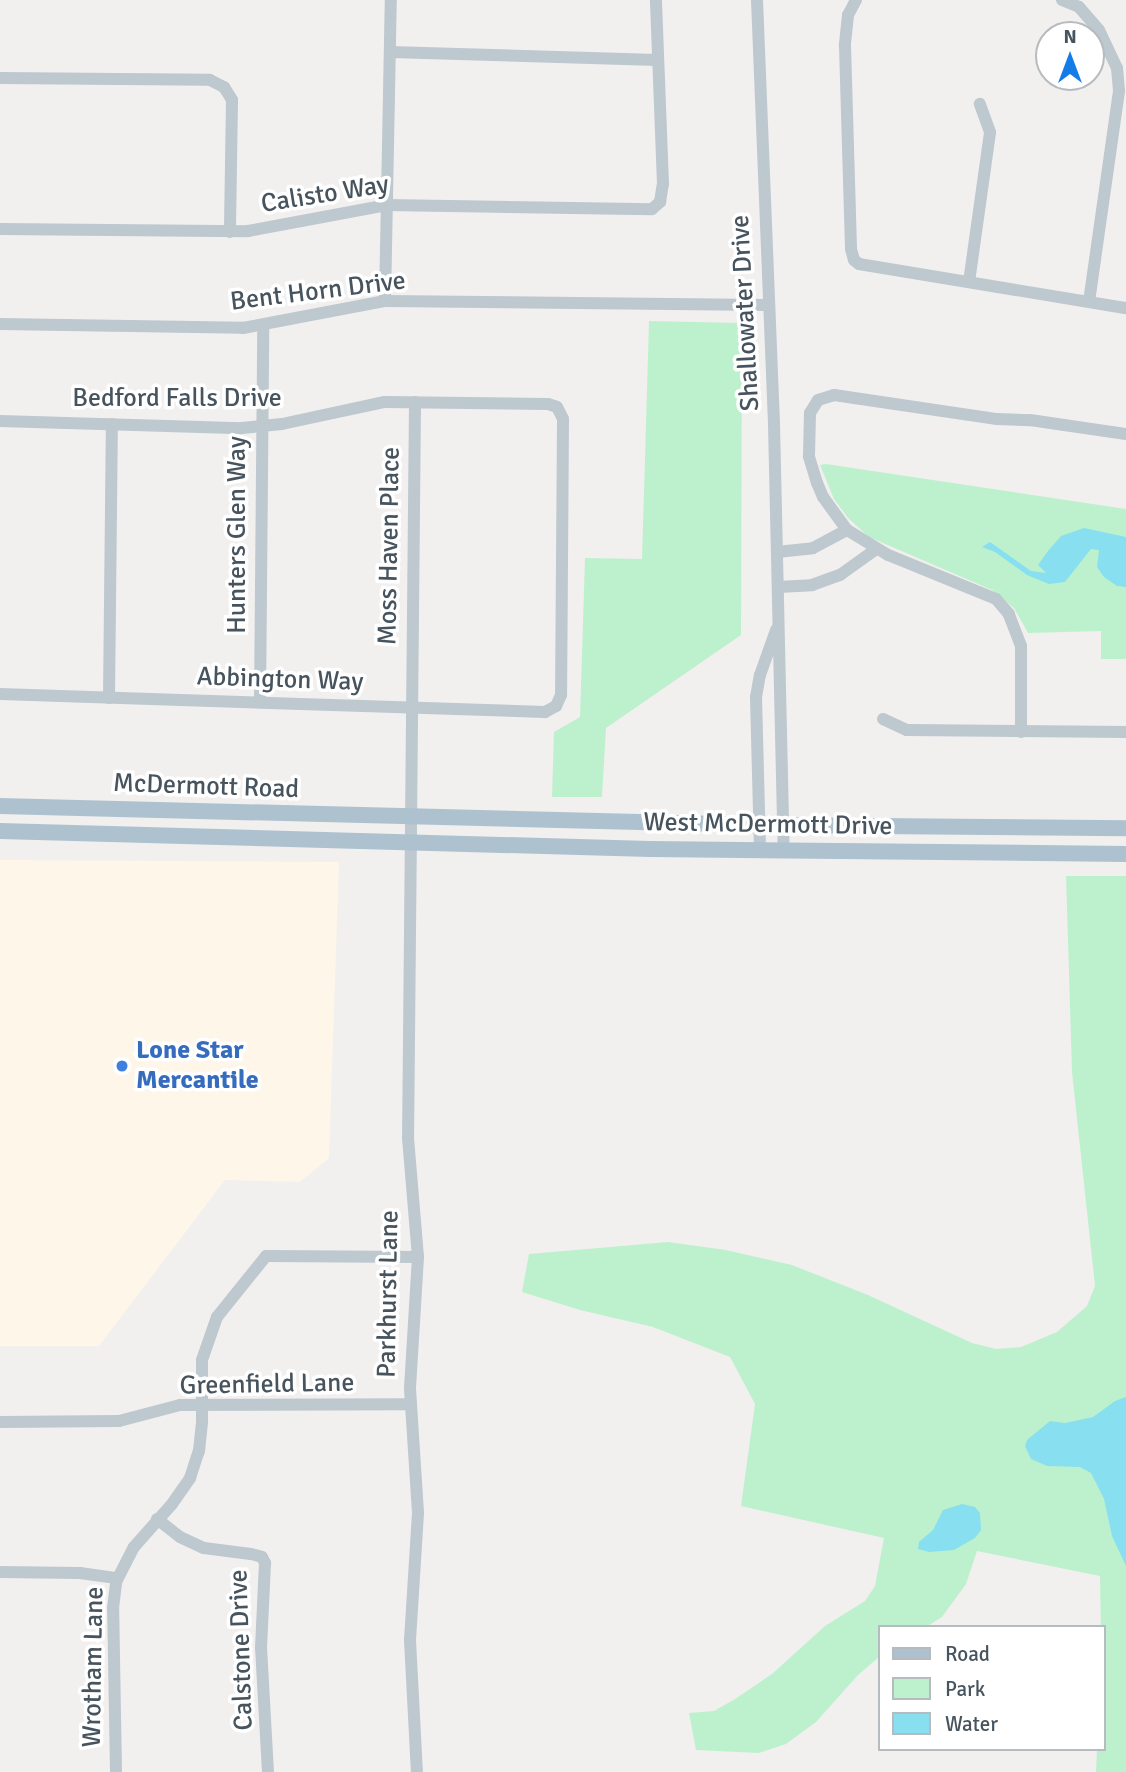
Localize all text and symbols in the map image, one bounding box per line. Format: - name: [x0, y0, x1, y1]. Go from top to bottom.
- north arrow: [1035, 21, 1105, 91]
- text: N: [1063, 25, 1077, 49]
- street label: Calisto Way: [259, 170, 391, 220]
- street label: Shallowater Drive: [725, 214, 767, 412]
- street label: Bent Horn Drive: [229, 266, 407, 318]
- street label: Bedford Falls Drive: [72, 383, 282, 415]
- street label: Hunters Glen Way: [222, 436, 254, 634]
- street label: Moss Haven Place: [373, 447, 407, 645]
- street label: Abbington Way: [196, 662, 364, 698]
- street label: McDermott Road: [112, 768, 300, 806]
- street label: West McDermott Drive: [643, 807, 893, 843]
- place label: Lone Star Mercantile: [136, 1035, 259, 1096]
- marker: Lone Star Mercantile: [114, 1058, 130, 1074]
- street label: Parkhurst Lane: [372, 1210, 406, 1378]
- street label: Greenfield Lane: [179, 1368, 355, 1402]
- street label: Calstone Drive: [224, 1569, 260, 1731]
- street label: Wrotham Lane: [77, 1586, 111, 1748]
- legend: [878, 1625, 1105, 1751]
- text: Road: [945, 1641, 990, 1667]
- text: Park: [945, 1676, 985, 1702]
- text: Water: [945, 1711, 998, 1737]

